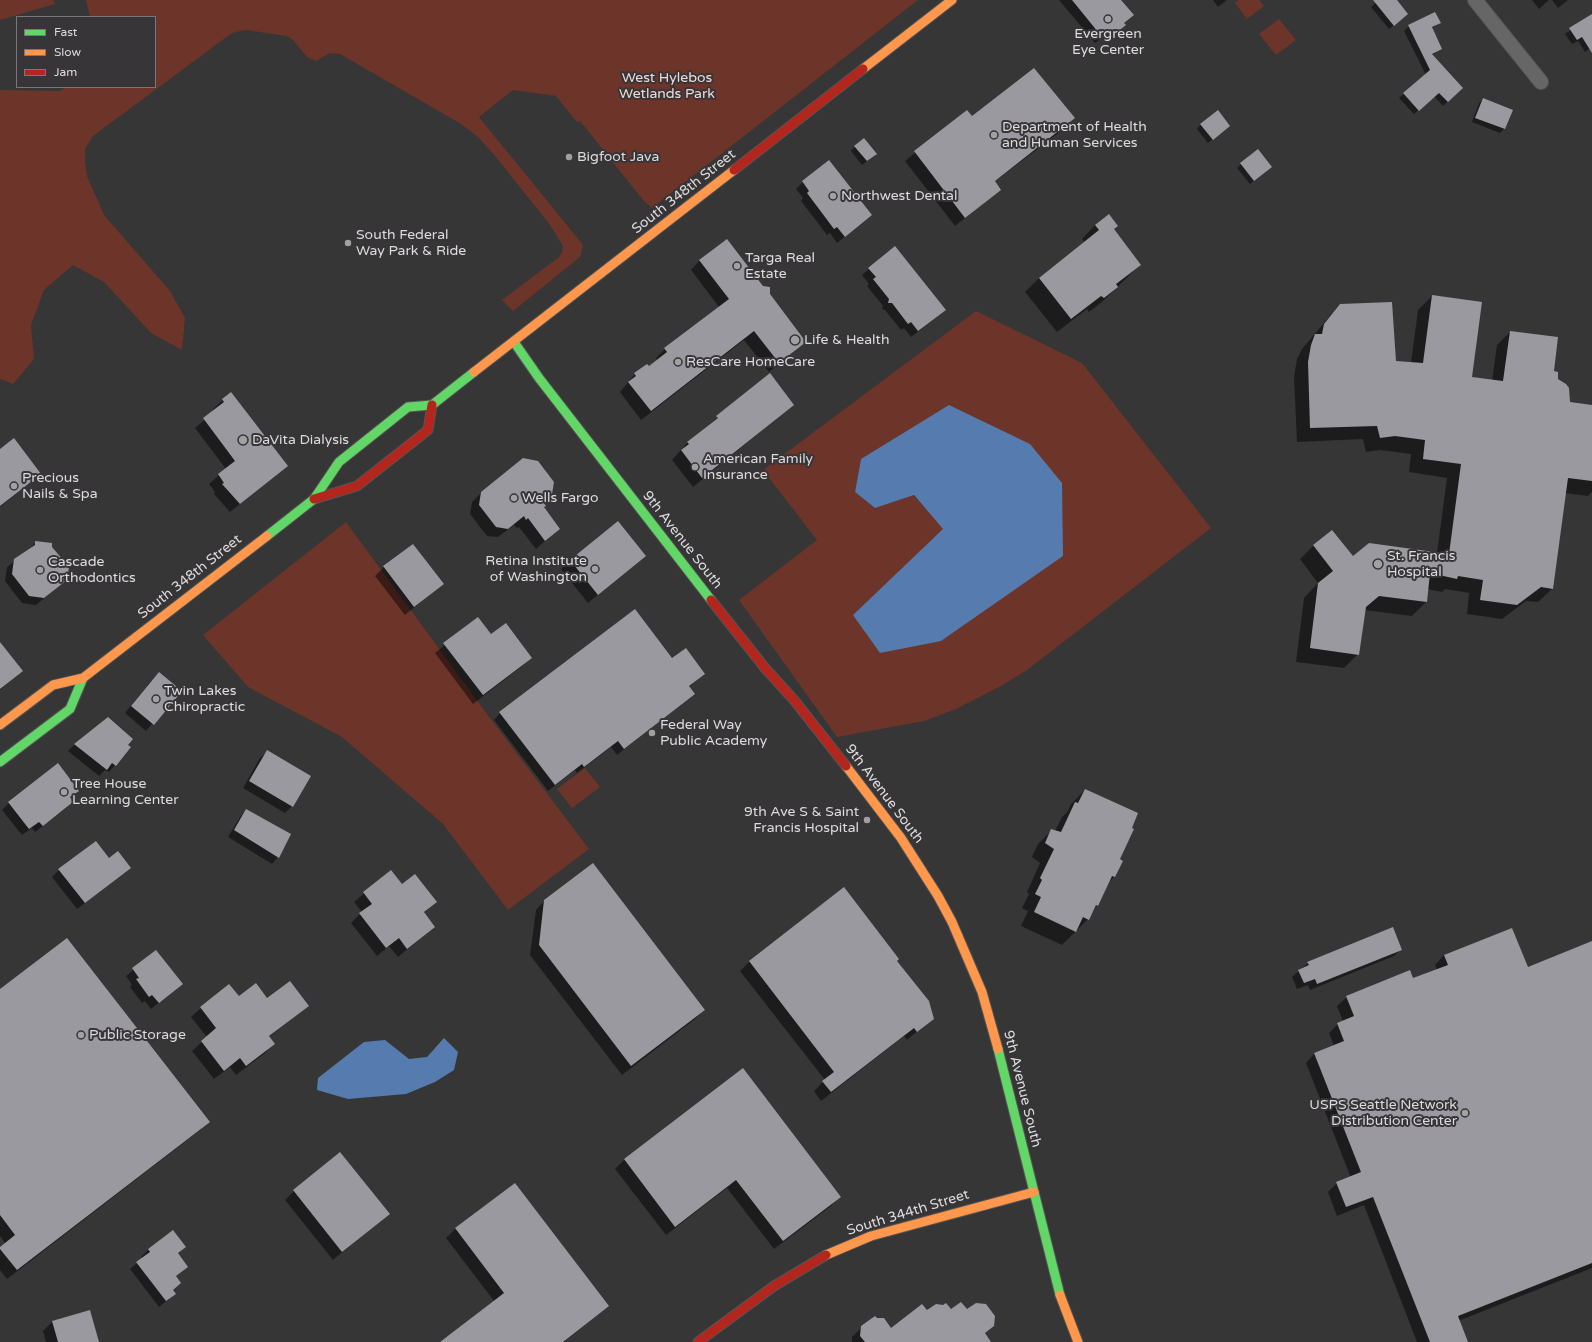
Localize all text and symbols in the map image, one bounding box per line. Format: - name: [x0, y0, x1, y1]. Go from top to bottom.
- marker: Evergreen Eye Center: [1103, 14, 1113, 24]
- legend: [16, 16, 156, 88]
- text: Fast: [54, 25, 77, 39]
- place label: Evergreen Eye Center: [1072, 26, 1144, 58]
- text: Slow: [54, 45, 81, 59]
- text: Jam: [54, 65, 77, 79]
- park label: West Hylebos Wetlands Park: [619, 70, 715, 102]
- place label: Department of Health and Human Services: [1002, 119, 1147, 152]
- marker: Department of Health and Human Services: [989, 130, 999, 140]
- street label: South 348th Street: [629, 146, 739, 238]
- place label: Bigfoot Java: [577, 149, 659, 165]
- marker: Bigfoot Java: [564, 152, 574, 162]
- place label: Northwest Dental: [841, 188, 957, 204]
- marker: Northwest Dental: [828, 191, 838, 201]
- place label: South Federal Way Park & Ride: [356, 227, 466, 260]
- marker: South Federal Way Park & Ride: [343, 238, 353, 248]
- place label: Targa Real Estate: [745, 250, 815, 282]
- marker: Targa Real Estate: [732, 261, 742, 271]
- place label: Life & Health: [804, 332, 889, 348]
- marker: Life & Health: [789, 334, 801, 346]
- place label: ResCare HomeCare: [686, 354, 815, 370]
- marker: ResCare HomeCare: [673, 357, 683, 367]
- place label: DaVita Dialysis: [252, 432, 349, 448]
- marker: DaVita Dialysis: [237, 434, 249, 446]
- place label: American Family Insurance: [703, 451, 813, 484]
- marker: American Family Insurance: [690, 462, 700, 472]
- place label: Precious Nails & Spa: [22, 470, 98, 502]
- marker: Precious Nails & Spa: [9, 481, 19, 491]
- street label: 9th Avenue South: [639, 488, 725, 592]
- place label: Wells Fargo: [522, 490, 599, 506]
- marker: Wells Fargo: [509, 493, 519, 503]
- street label: South 348th Street: [135, 531, 245, 623]
- place label: St. Francis Hospital: [1387, 548, 1456, 580]
- place label: Retina Institute of Washington: [485, 553, 587, 586]
- place label: Cascade Orthodontics: [48, 554, 136, 586]
- marker: St. Francis Hospital: [1372, 558, 1384, 570]
- marker: Retina Institute of Washington: [590, 564, 600, 574]
- marker: Cascade Orthodontics: [35, 565, 45, 575]
- place label: Twin Lakes Chiropractic: [164, 683, 245, 716]
- marker: Twin Lakes Chiropractic: [151, 694, 161, 704]
- place label: Federal Way Public Academy: [660, 717, 767, 750]
- marker: Federal Way Public Academy: [647, 728, 657, 738]
- street label: 9th Avenue South: [841, 741, 927, 847]
- place label: Tree House Learning Center: [72, 776, 179, 808]
- marker: Tree House Learning Center: [59, 787, 69, 797]
- place label: 9th Ave S & Saint Francis Hospital: [744, 804, 859, 836]
- marker: 9th Ave S & Saint Francis Hospital: [862, 815, 872, 825]
- place label: Public Storage: [89, 1027, 186, 1043]
- street label: 9th Avenue South: [999, 1029, 1045, 1149]
- marker: Public Storage: [76, 1030, 86, 1040]
- place label: USPS Seattle Network Distribution Center: [1309, 1097, 1457, 1130]
- marker: USPS Seattle Network Distribution Center: [1460, 1108, 1470, 1118]
- street label: South 344th Street: [845, 1186, 971, 1240]

